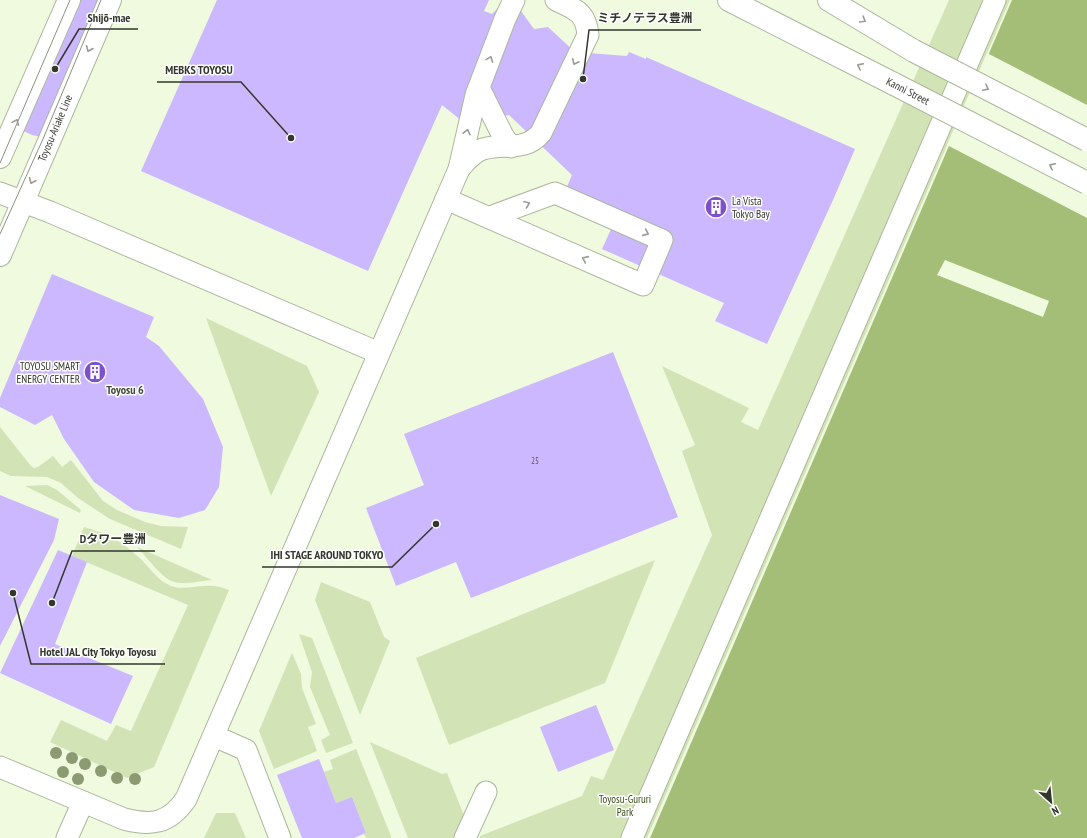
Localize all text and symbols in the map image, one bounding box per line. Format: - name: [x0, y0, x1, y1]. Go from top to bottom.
- callout: Shijō-mae: [79, 5, 138, 29]
- callout: ミチノテラス豊洲: [589, 6, 701, 30]
- text: Shijō-mae: [87, 10, 131, 25]
- text: ミチノテラス豊洲: [597, 10, 693, 25]
- one-way arrow: [859, 16, 866, 23]
- one-way arrow: [86, 44, 94, 52]
- one-way arrow: [485, 56, 493, 63]
- callout: MEBKS TOYOSU: [157, 58, 241, 82]
- one-way arrow: [572, 58, 580, 65]
- text: MEBKS TOYOSU: [165, 62, 233, 77]
- one-way arrow: [856, 64, 864, 71]
- street label: Kanni Street: [884, 74, 932, 108]
- one-way arrow: [982, 83, 989, 91]
- street label: Toyosu-Ariake Line: [35, 92, 76, 164]
- one-way arrow: [11, 118, 19, 126]
- one-way arrow: [463, 129, 471, 135]
- one-way arrow: [1049, 163, 1057, 170]
- one-way arrow: [29, 177, 37, 185]
- building icon: La Vista Tokyo Bay: [703, 194, 729, 220]
- place label: La Vista Tokyo Bay: [732, 194, 771, 221]
- one-way arrow: [523, 200, 530, 208]
- one-way arrow: [643, 229, 650, 237]
- one-way arrow: [581, 256, 588, 264]
- place label: TOYOSU SMART ENERGY CENTER: [17, 359, 80, 386]
- building icon: TOYOSU SMART ENERGY CENTER: [82, 359, 108, 385]
- district label: Toyosu 6: [106, 382, 144, 397]
- house number: 25: [531, 455, 539, 466]
- callout: Dタワー豊洲: [72, 527, 155, 551]
- text: Dタワー豊洲: [80, 531, 146, 546]
- callout: IHI STAGE AROUND TOKYO: [262, 543, 392, 567]
- text: IHI STAGE AROUND TOKYO: [271, 547, 384, 562]
- callout: Hotel JAL City Tokyo Toyosu: [31, 640, 165, 664]
- text: Hotel JAL City Tokyo Toyosu: [40, 644, 156, 659]
- north arrow: [1031, 782, 1071, 822]
- park label: Toyosu-Gururi Park: [599, 792, 651, 819]
- text: N: [1050, 803, 1061, 819]

